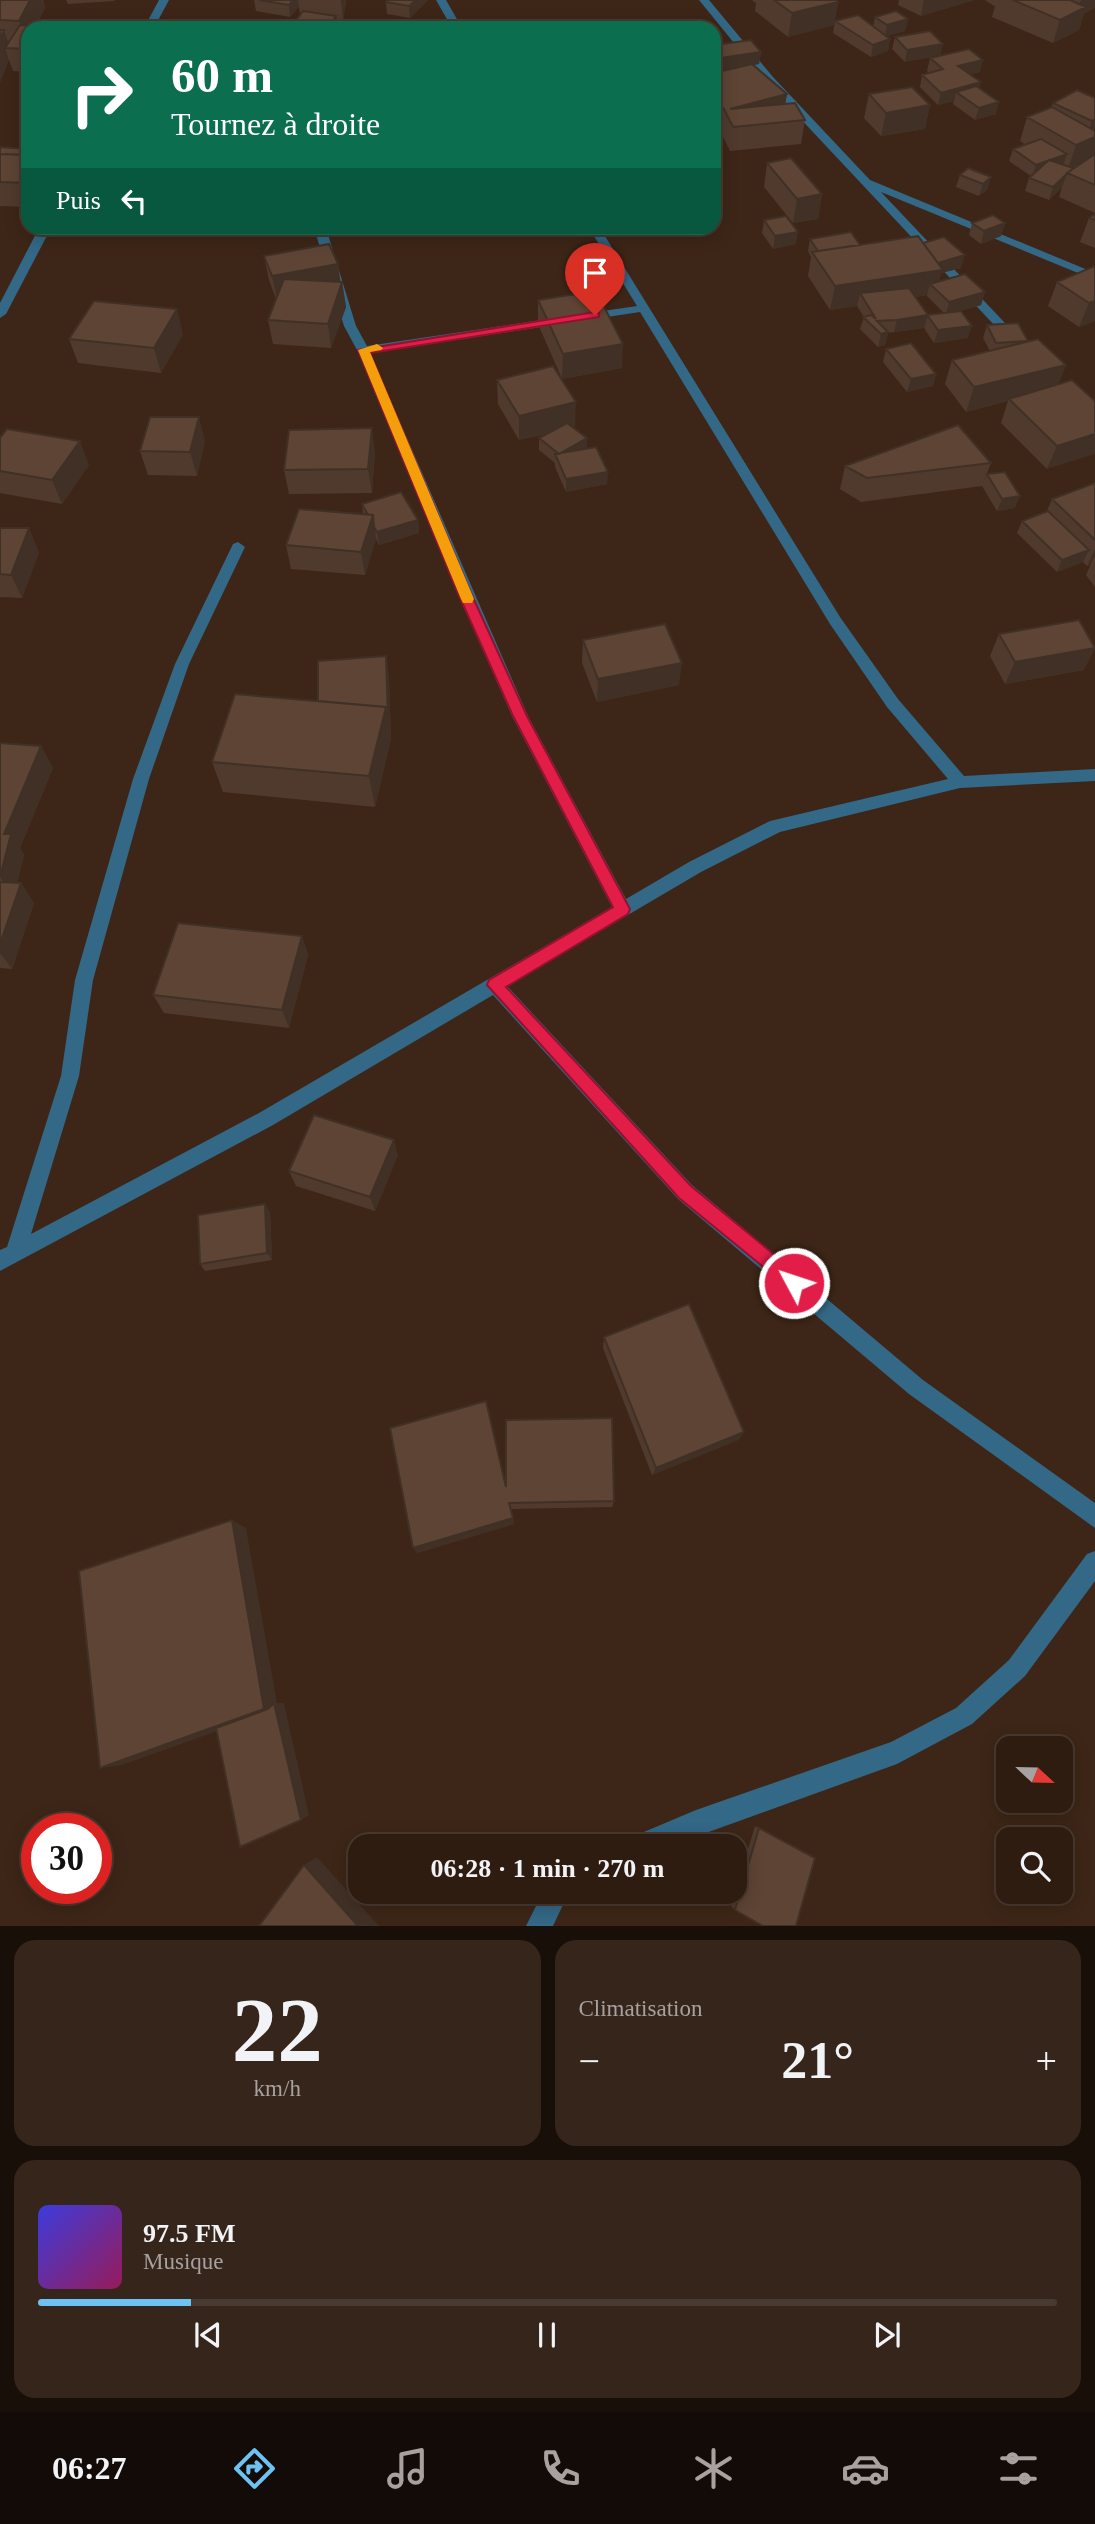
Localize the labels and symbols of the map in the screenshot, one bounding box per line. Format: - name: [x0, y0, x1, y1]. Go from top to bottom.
- pin: [565, 243, 625, 315]
- position arrow: [757, 1246, 831, 1320]
- north arrow: [996, 1736, 1073, 1813]
- speed limit sign: 30: [21, 1813, 112, 1904]

